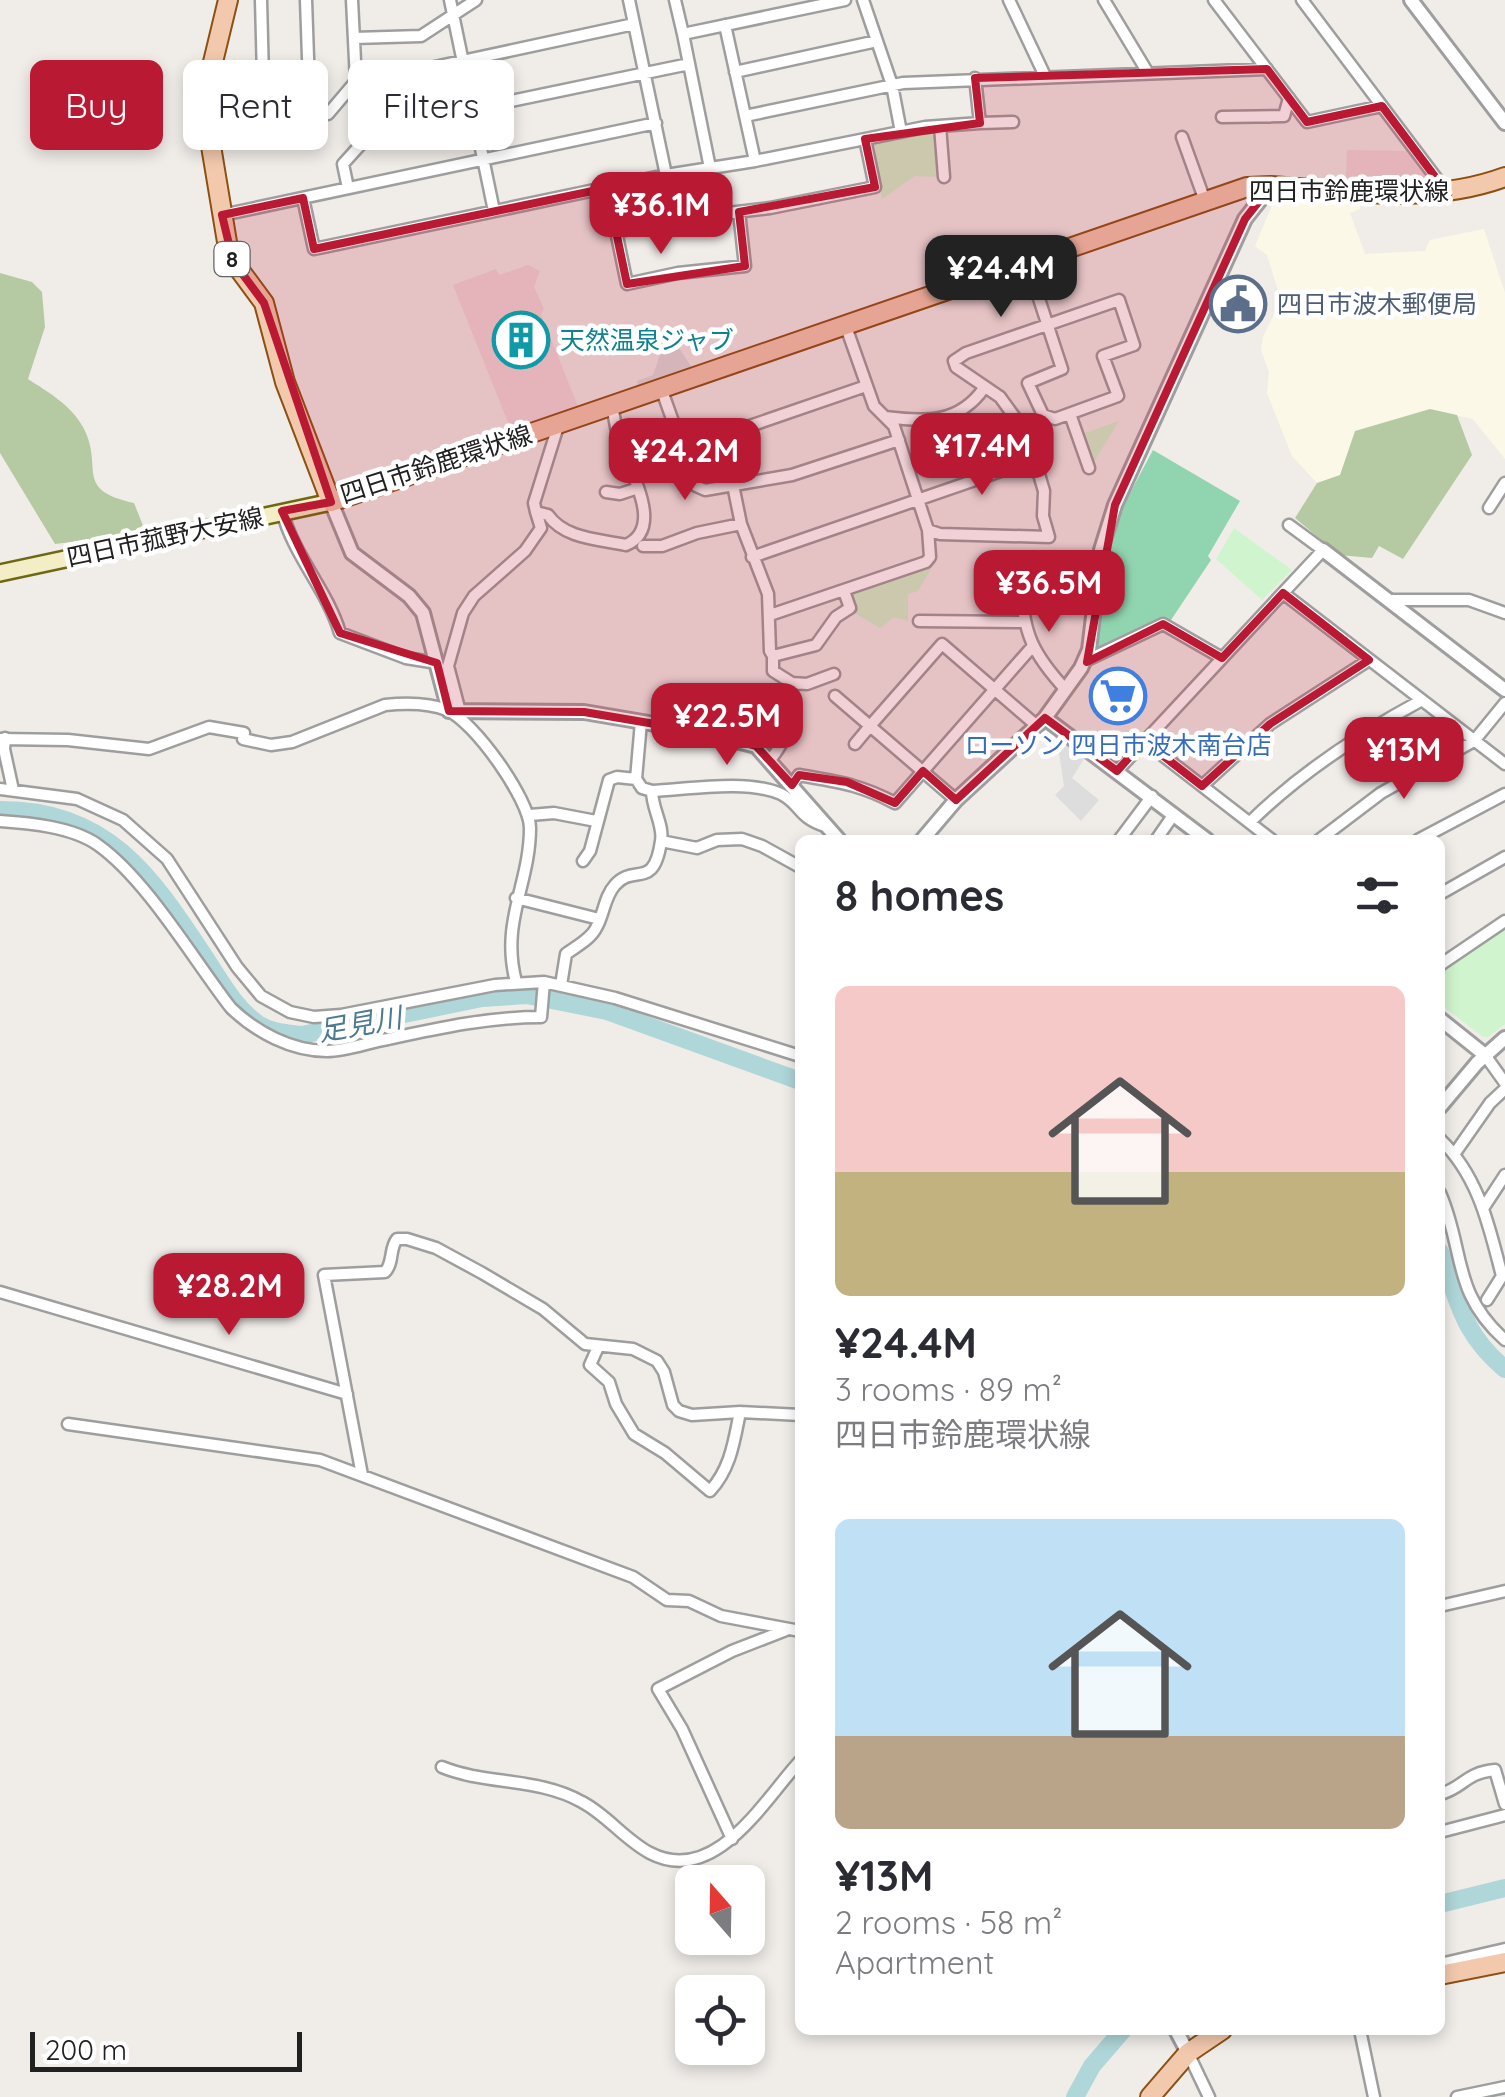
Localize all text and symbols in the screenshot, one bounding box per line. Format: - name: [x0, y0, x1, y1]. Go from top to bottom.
- chip: Buy: [30, 60, 163, 150]
- chip: Rent: [183, 60, 328, 150]
- chip: Filters: [348, 60, 514, 150]
- pin: ¥36.1M: [580, 172, 742, 257]
- street label: 四日市鈴鹿環状線: [1249, 175, 1449, 206]
- text: ¥36.1M: [612, 184, 710, 224]
- pin: ¥24.4M: [920, 235, 1082, 320]
- road number: 8: [214, 242, 250, 276]
- text: ¥24.4M: [947, 247, 1055, 287]
- public building icon: 四日市波木郵便局: [1208, 274, 1268, 334]
- place label: 四日市波木郵便局: [1277, 288, 1477, 319]
- building icon: 天然温泉ジャブ: [491, 310, 551, 370]
- place label: 天然温泉ジャブ: [560, 324, 734, 355]
- pin: ¥17.4M: [901, 413, 1063, 498]
- street label: 四日市鈴鹿環状線: [336, 418, 536, 509]
- pin: ¥24.2M: [604, 418, 766, 503]
- text: ¥17.4M: [933, 425, 1031, 465]
- text: ¥24.2M: [631, 430, 739, 470]
- street label: 四日市菰野大安線: [64, 501, 266, 572]
- pin: ¥36.5M: [968, 550, 1130, 635]
- text: ¥36.5M: [996, 562, 1102, 602]
- supermarket icon: ローソン 四日市波木南台店: [1088, 666, 1148, 726]
- pin: ¥22.5M: [646, 683, 808, 768]
- text: ¥22.5M: [673, 695, 781, 735]
- pin: ¥13M: [1345, 717, 1463, 802]
- place label: ローソン 四日市波木南台店: [965, 729, 1271, 760]
- text: ¥13M: [1367, 729, 1441, 769]
- icon: filters: [1350, 868, 1405, 923]
- text: 8 homes: [835, 869, 1004, 922]
- water label: 足見川: [316, 998, 407, 1048]
- icon: home: [1030, 1051, 1210, 1231]
- pin: ¥28.2M: [148, 1253, 310, 1338]
- text: ¥28.2M: [175, 1265, 283, 1305]
- text: ¥24.4M: [835, 1316, 977, 1369]
- text: 3 rooms · 89 m²: [835, 1369, 1062, 1409]
- text: 四日市鈴鹿環状線: [835, 1414, 1091, 1454]
- icon: home: [1030, 1584, 1210, 1764]
- text: ¥13M: [835, 1849, 933, 1902]
- north arrow: [675, 1865, 765, 1955]
- map controls: [675, 1865, 765, 2065]
- text: 2 rooms · 58 m²: [835, 1902, 1062, 1942]
- text: Apartment: [835, 1942, 994, 1982]
- button: locate: [675, 1975, 765, 2065]
- scale bar: [30, 2027, 302, 2072]
- text: 200 m: [45, 2032, 127, 2067]

